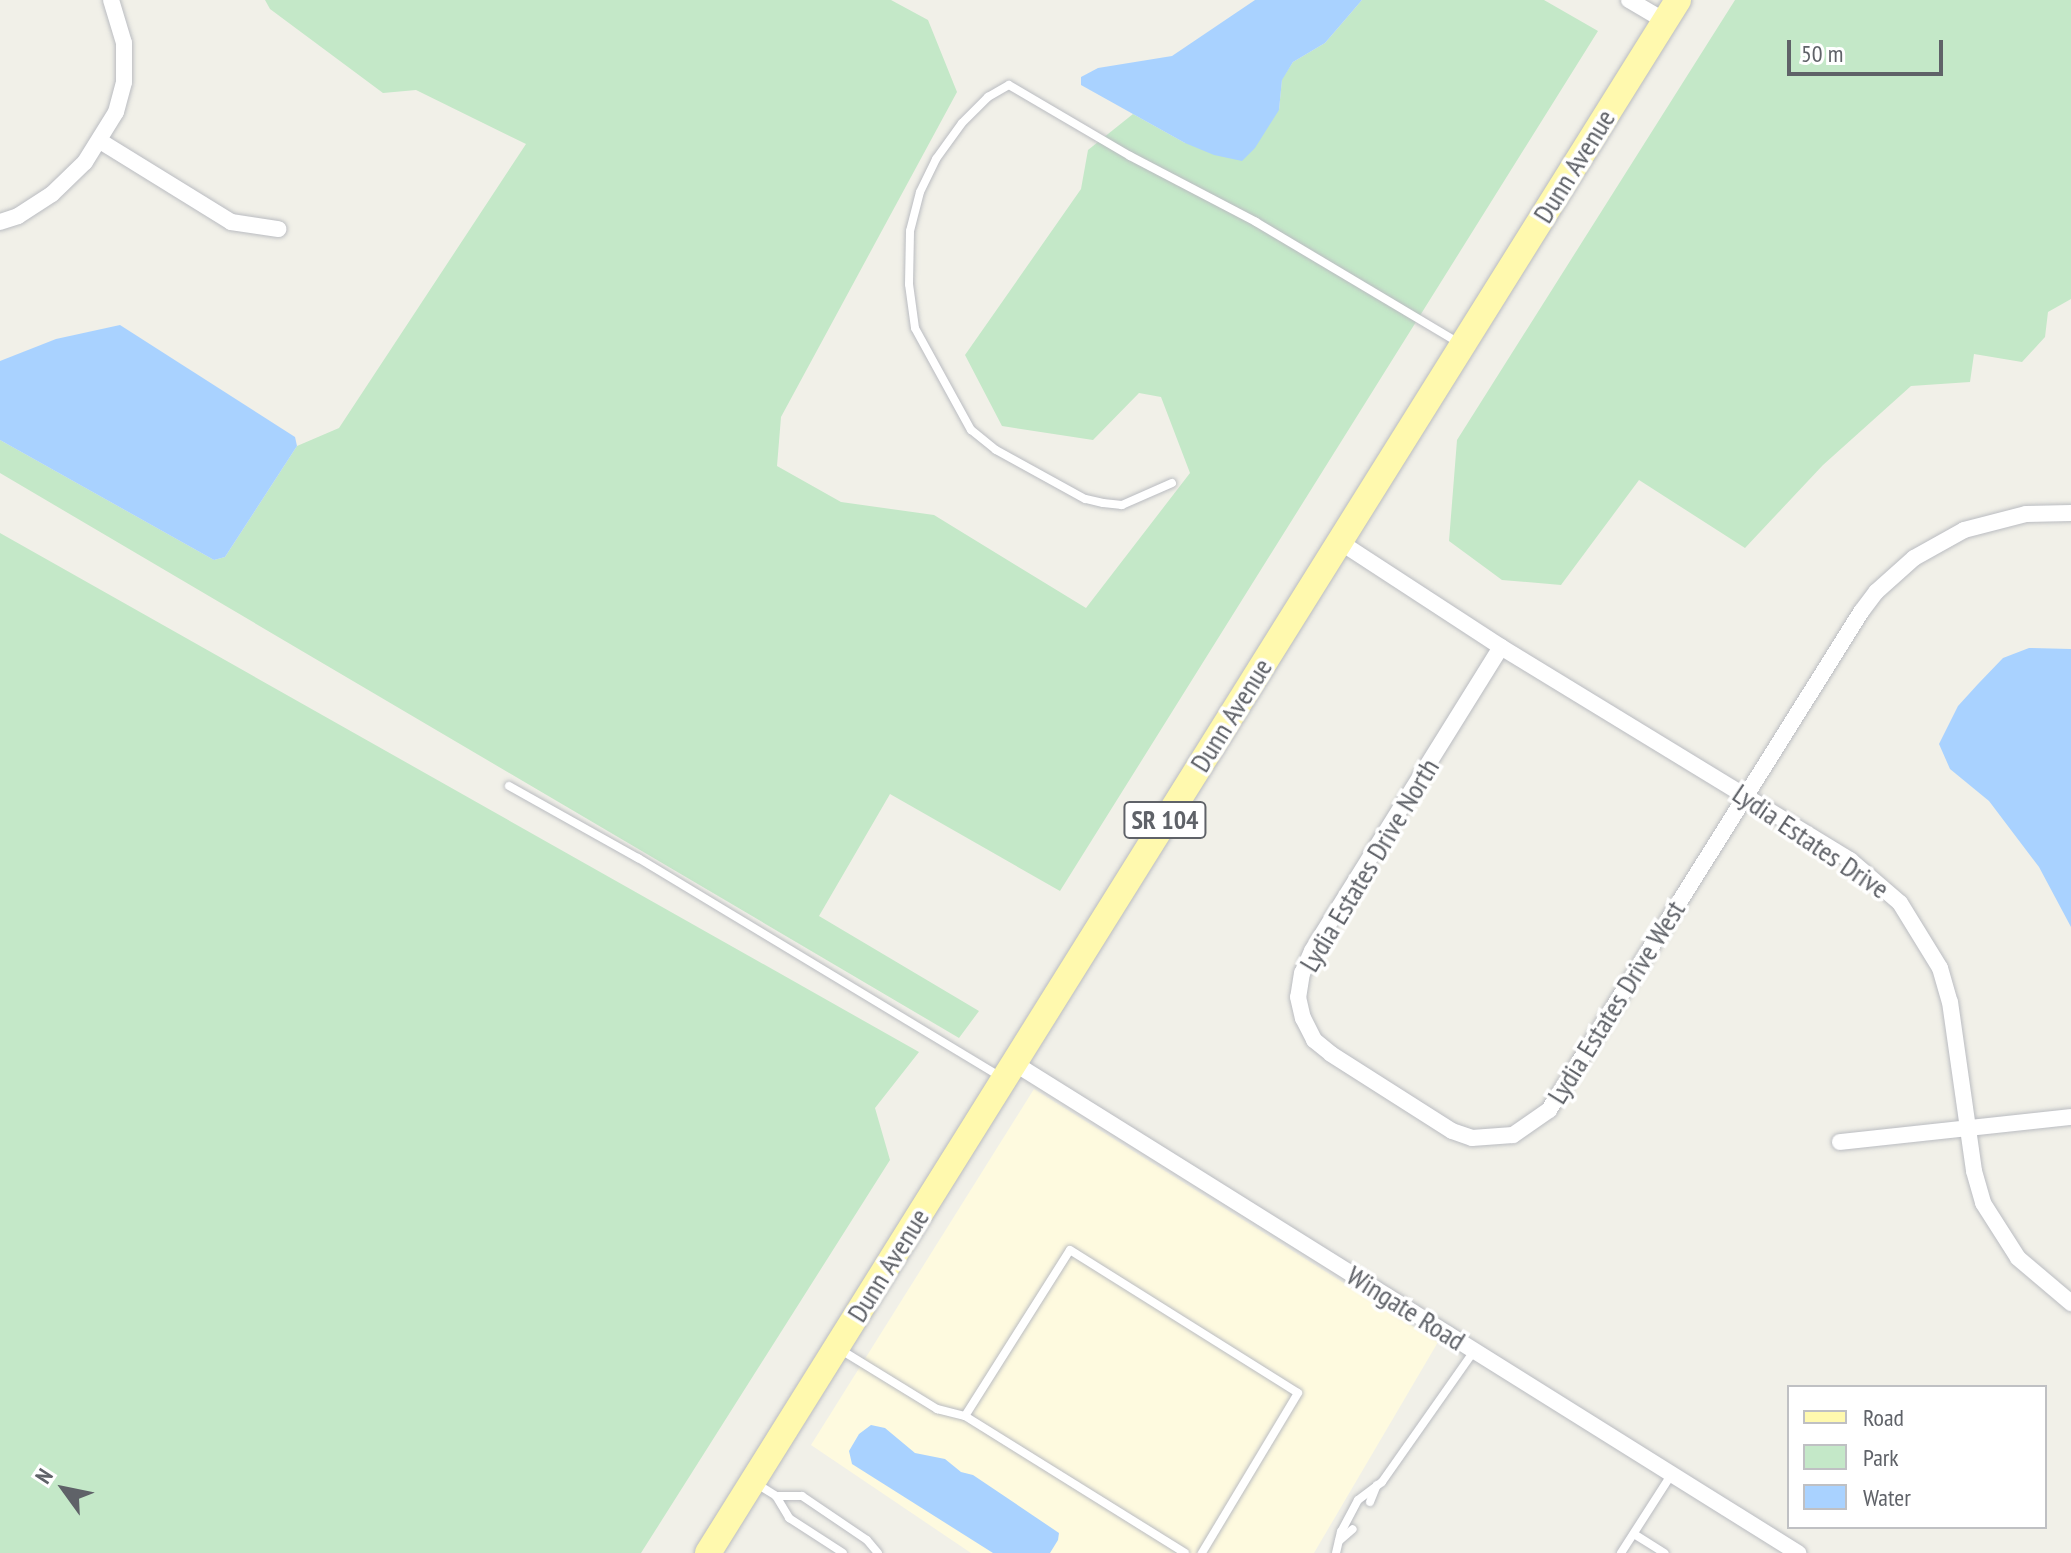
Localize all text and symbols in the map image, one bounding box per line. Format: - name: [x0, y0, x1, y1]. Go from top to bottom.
- scale bar: [1791, 24, 1947, 74]
- text: 50 m: [1801, 38, 1843, 69]
- street label: Dunn Avenue: [1526, 103, 1622, 229]
- street label: Dunn Avenue: [1183, 652, 1279, 778]
- street label: Lydia Estates Drive North: [1292, 752, 1446, 978]
- street label: Lydia Estates Drive: [1727, 776, 1895, 906]
- road number: SR 104: [1123, 798, 1207, 842]
- street label: Lydia Estates Drive West: [1540, 894, 1692, 1110]
- street label: Dunn Avenue: [840, 1202, 936, 1328]
- street label: Wingate Road: [1341, 1258, 1471, 1358]
- legend: [1787, 1385, 2047, 1529]
- text: Road: [1863, 1402, 1904, 1433]
- text: Park: [1863, 1442, 1899, 1473]
- north arrow: [24, 1449, 104, 1529]
- text: N: [29, 1463, 59, 1489]
- text: Water: [1863, 1482, 1911, 1513]

